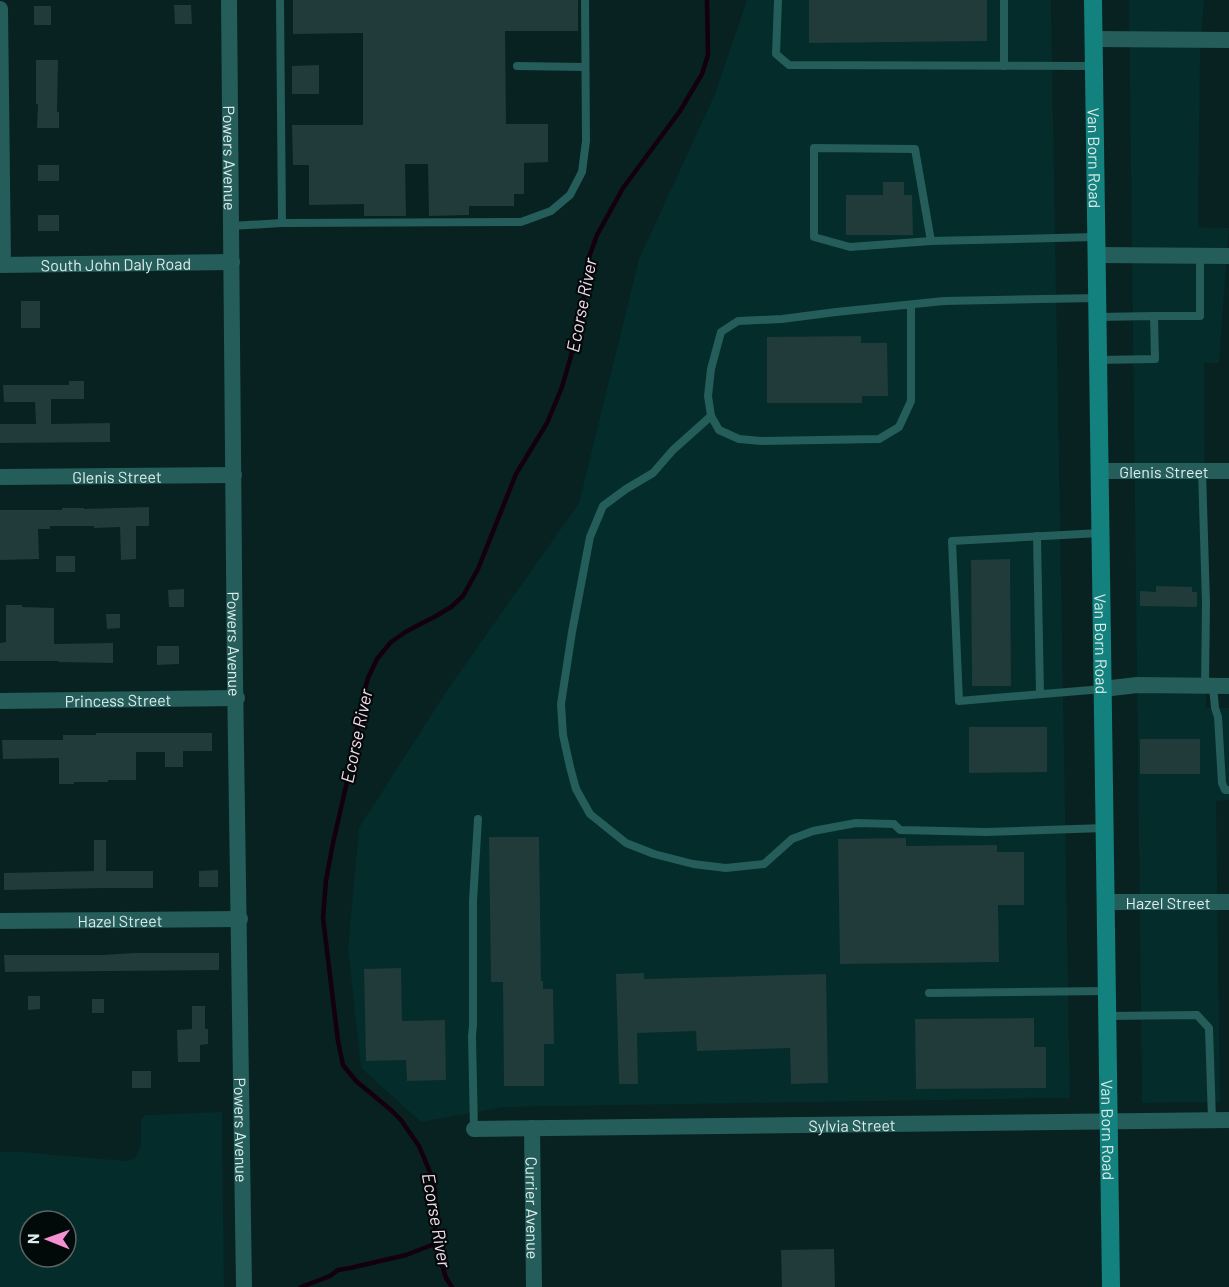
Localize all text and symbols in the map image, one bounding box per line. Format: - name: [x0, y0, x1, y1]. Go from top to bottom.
- street label: Powers Avenue: [220, 105, 240, 211]
- street label: Van Born Road: [1085, 108, 1105, 208]
- street label: South John Daly Road: [41, 253, 191, 274]
- water label: Ecorse River: [561, 255, 601, 354]
- street label: Glenis Street: [1119, 462, 1209, 481]
- street label: Glenis Street: [72, 466, 162, 486]
- street label: Powers Avenue: [225, 591, 245, 697]
- street label: Van Born Road: [1092, 594, 1112, 694]
- water label: Ecorse River: [335, 686, 377, 785]
- street label: Princess Street: [65, 689, 171, 710]
- street label: Hazel Street: [1126, 893, 1210, 912]
- street label: Hazel Street: [77, 910, 163, 930]
- street label: Powers Avenue: [231, 1077, 252, 1183]
- street label: Van Born Road: [1099, 1079, 1119, 1180]
- street label: Sylvia Street: [808, 1114, 896, 1135]
- street label: Currier Avenue: [523, 1157, 543, 1259]
- water label: Ecorse River: [418, 1171, 456, 1270]
- north arrow: [18, 1209, 78, 1269]
- text: N: [23, 1233, 42, 1244]

